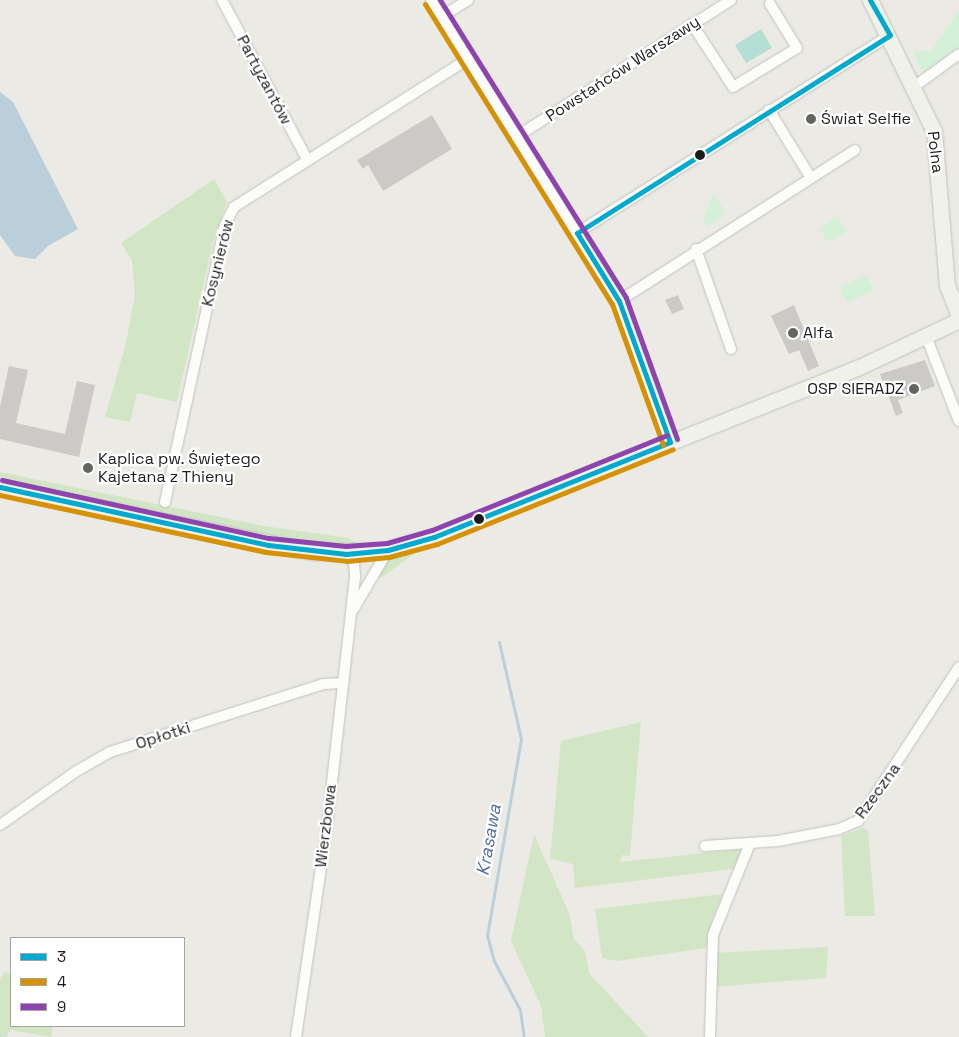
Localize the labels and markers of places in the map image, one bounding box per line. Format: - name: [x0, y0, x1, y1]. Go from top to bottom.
- place label: Świat Selfie: [821, 109, 911, 129]
- marker: Świat Selfie: [805, 113, 817, 125]
- unlabelled marker: [695, 150, 705, 160]
- place label: Alfa: [803, 323, 833, 343]
- marker: Alfa: [787, 327, 799, 339]
- place label: OSP SIERADZ: [807, 379, 904, 399]
- marker: OSP SIERADZ: [908, 383, 920, 395]
- place label: Kaplica pw. Świętego Kajetana z Thieny: [98, 449, 261, 487]
- marker: Kaplica pw. Świętego Kajetana z Thieny: [82, 462, 94, 474]
- unlabelled marker: [474, 514, 484, 524]

